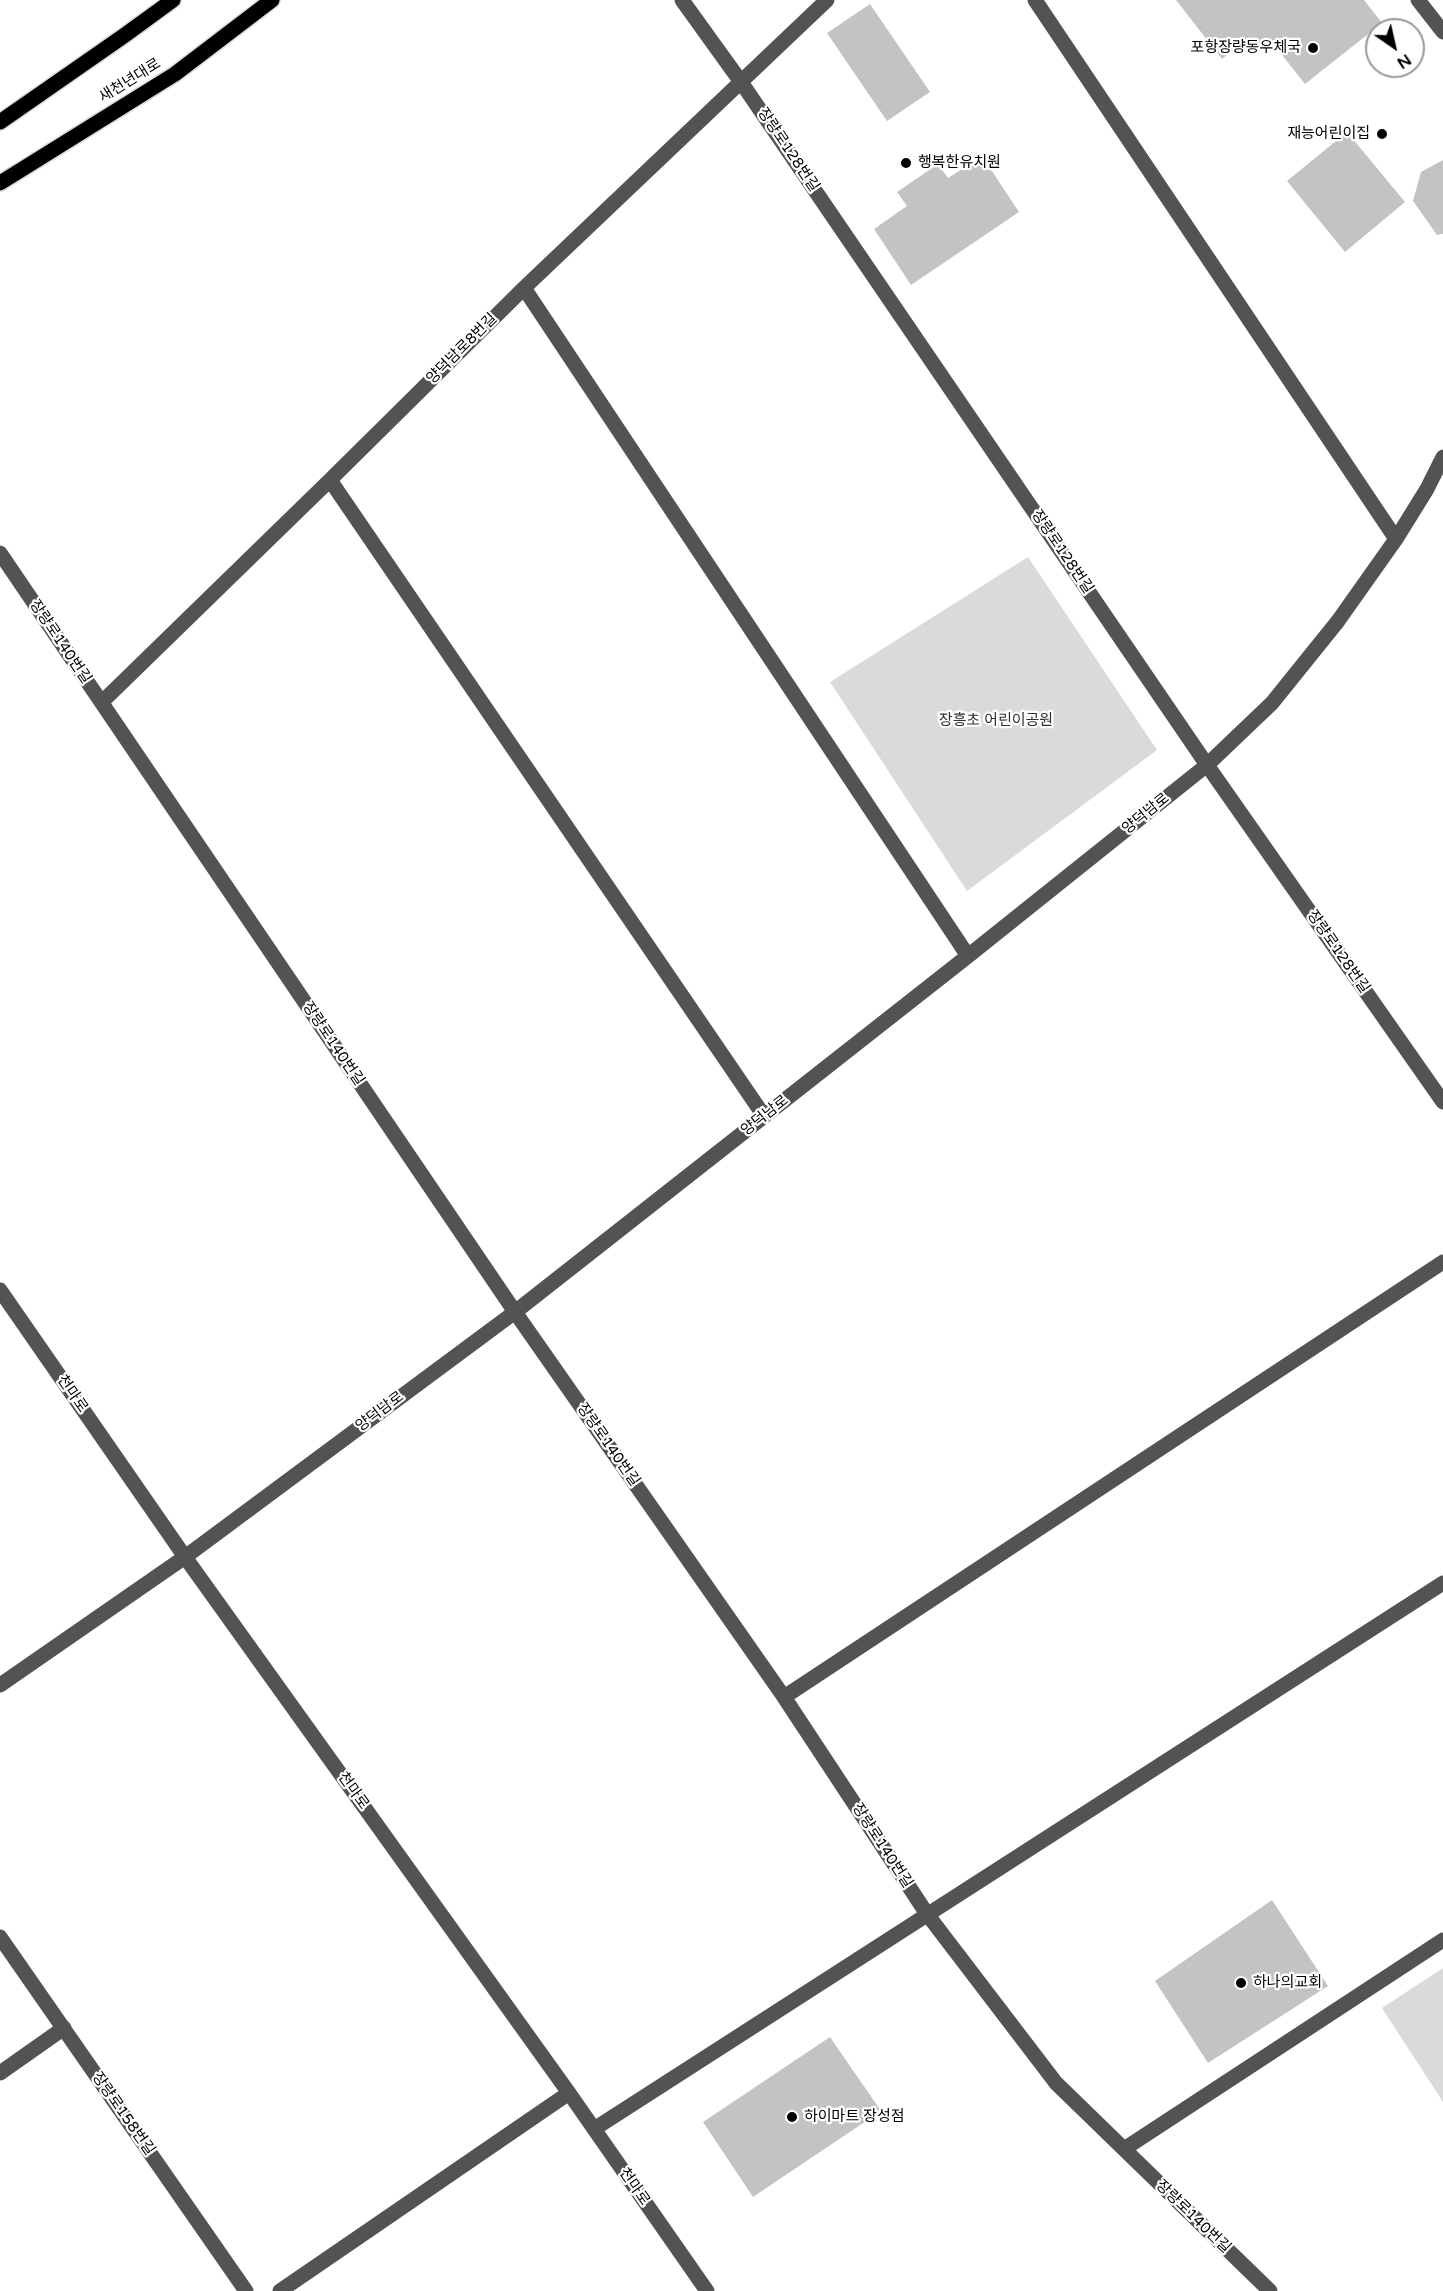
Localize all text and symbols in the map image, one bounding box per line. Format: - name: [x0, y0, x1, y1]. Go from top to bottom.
- north arrow: [1365, 18, 1425, 78]
- place label: 포항장량동우체국: [1191, 39, 1301, 57]
- marker: 포항장량동우체국: [1306, 41, 1320, 55]
- text: N: [1393, 49, 1415, 73]
- street label: 새천년대로: [96, 55, 164, 107]
- street label: 장량로128번길: [753, 105, 823, 195]
- place label: 재능어린이집: [1287, 125, 1370, 143]
- marker: 재능어린이집: [1375, 127, 1389, 141]
- place label: 행복한유치원: [918, 154, 1001, 172]
- marker: 행복한유치원: [899, 156, 913, 170]
- street label: 양덕남로8번길: [423, 310, 501, 388]
- street label: 장량로128번길: [1027, 507, 1097, 597]
- street label: 장량로140번길: [25, 597, 95, 687]
- park label: 장흥초 어린이공원: [939, 712, 1053, 730]
- street label: 양덕남로: [1119, 790, 1173, 838]
- street label: 장량로128번길: [1303, 907, 1373, 997]
- street label: 장량로140번길: [298, 999, 368, 1089]
- street label: 양덕남로: [738, 1092, 792, 1140]
- street label: 천마로: [53, 1372, 91, 1416]
- street label: 양덕남로: [353, 1388, 407, 1436]
- street label: 장량로140번길: [573, 1400, 643, 1490]
- street label: 천마로: [334, 1769, 372, 1813]
- street label: 장량로140번길: [848, 1800, 916, 1892]
- place label: 하나의교회: [1253, 1974, 1322, 1992]
- marker: 하나의교회: [1234, 1976, 1248, 1990]
- street label: 장량로158번길: [88, 2069, 158, 2159]
- place label: 하이마트 장성점: [804, 2108, 904, 2126]
- marker: 하이마트 장성점: [785, 2110, 799, 2124]
- street label: 천마로: [615, 2165, 653, 2209]
- street label: 장량로140번길: [1152, 2177, 1234, 2257]

